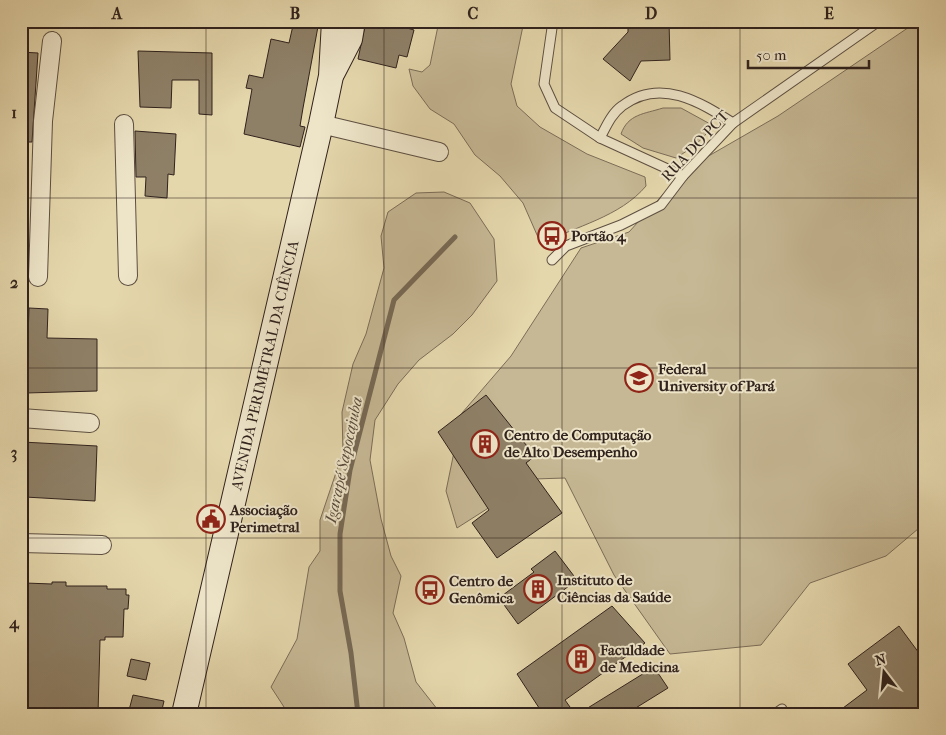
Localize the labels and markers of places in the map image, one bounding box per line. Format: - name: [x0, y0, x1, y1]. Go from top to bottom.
- bus stop icon: Portão 4: [537, 221, 567, 251]
- place label: Portão 4: [571, 227, 627, 245]
- place label: Federal University of Pará: [657, 360, 776, 395]
- school or university icon: Federal University of Pará: [624, 363, 654, 393]
- place label: Centro de Computação de Alto Desempenho: [504, 426, 652, 461]
- building icon: Centro de Computação de Alto Desempenho: [470, 429, 500, 459]
- place label: Associação Perimetral: [229, 501, 300, 536]
- public building icon: Associação Perimetral: [196, 504, 226, 534]
- place label: Instituto de Ciências da Saúde: [557, 571, 672, 606]
- place label: Centro de Genômica: [449, 572, 515, 607]
- building icon: Instituto de Ciências da Saúde: [523, 574, 553, 604]
- bus stop icon: Centro de Genômica: [415, 575, 445, 605]
- place label: Faculdade de Medicina: [599, 641, 680, 676]
- building icon: Faculdade de Medicina: [566, 644, 596, 674]

